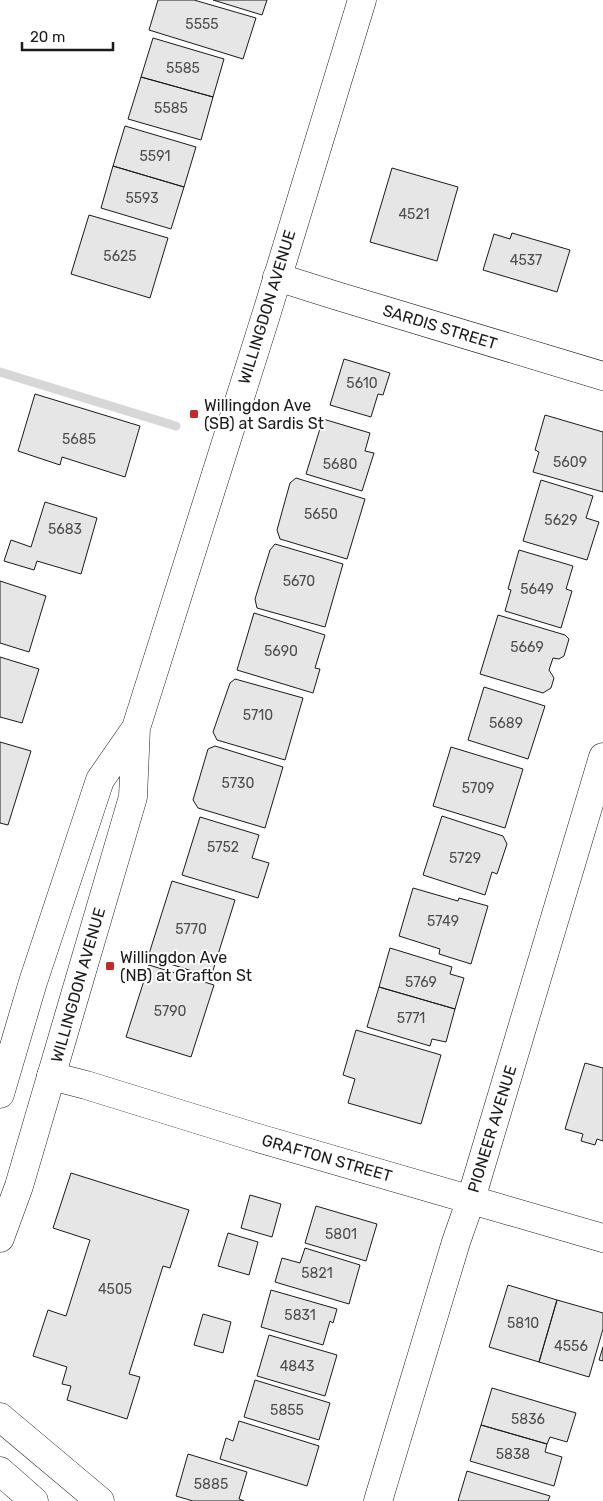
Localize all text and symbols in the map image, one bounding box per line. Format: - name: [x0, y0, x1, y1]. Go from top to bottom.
- house number: 5555: [185, 16, 219, 33]
- scale bar: [22, 20, 114, 52]
- text: 20 m: [30, 28, 65, 46]
- house number: 5585: [166, 60, 200, 77]
- house number: 5585: [154, 100, 188, 117]
- house number: 5591: [140, 148, 170, 165]
- house number: 5593: [125, 190, 159, 207]
- house number: 4521: [398, 206, 430, 223]
- street label: WILLINGDON AVENUE: [234, 228, 300, 386]
- house number: 5625: [103, 248, 137, 265]
- house number: 4537: [510, 252, 542, 269]
- street label: SARDIS STREET: [381, 301, 499, 353]
- house number: 5610: [346, 375, 378, 392]
- place label: Willingdon Ave (SB) at Sardis St: [204, 396, 324, 433]
- marker: Willingdon Ave (SB) at Sardis St: [188, 408, 200, 420]
- house number: 5685: [62, 431, 96, 448]
- house number: 5609: [553, 454, 587, 471]
- house number: 5680: [323, 456, 357, 473]
- house number: 5650: [304, 506, 338, 523]
- house number: 5629: [544, 512, 578, 529]
- house number: 5683: [48, 521, 82, 538]
- house number: 5670: [283, 573, 315, 590]
- house number: 5649: [520, 581, 554, 598]
- house number: 5669: [510, 639, 544, 656]
- house number: 5690: [264, 643, 298, 660]
- house number: 5710: [243, 707, 273, 724]
- house number: 5689: [489, 715, 523, 732]
- house number: 5730: [222, 775, 255, 792]
- house number: 5709: [462, 780, 494, 797]
- house number: 5752: [207, 839, 239, 856]
- house number: 5729: [449, 850, 481, 867]
- street label: WILLINGDON AVENUE: [47, 905, 109, 1065]
- house number: 5749: [427, 913, 459, 930]
- house number: 5770: [175, 921, 207, 938]
- place label: Willingdon Ave (NB) at Grafton St: [120, 948, 252, 985]
- marker: Willingdon Ave (NB) at Grafton St: [104, 960, 116, 972]
- house number: 5769: [405, 974, 437, 991]
- house number: 5790: [154, 1003, 186, 1020]
- house number: 5771: [397, 1010, 425, 1027]
- street label: PIONEER AVENUE: [464, 1063, 520, 1195]
- street label: GRAFTON STREET: [260, 1130, 394, 1186]
- house number: 5801: [325, 1226, 357, 1243]
- house number: 5821: [301, 1265, 333, 1282]
- house number: 4505: [98, 1281, 132, 1298]
- house number: 5831: [284, 1307, 316, 1324]
- house number: 5810: [507, 1315, 539, 1332]
- house number: 4556: [554, 1338, 588, 1355]
- house number: 4843: [280, 1358, 314, 1375]
- house number: 5855: [270, 1402, 304, 1419]
- house number: 5836: [511, 1411, 545, 1428]
- house number: 5838: [496, 1446, 530, 1463]
- house number: 5885: [194, 1476, 228, 1493]

